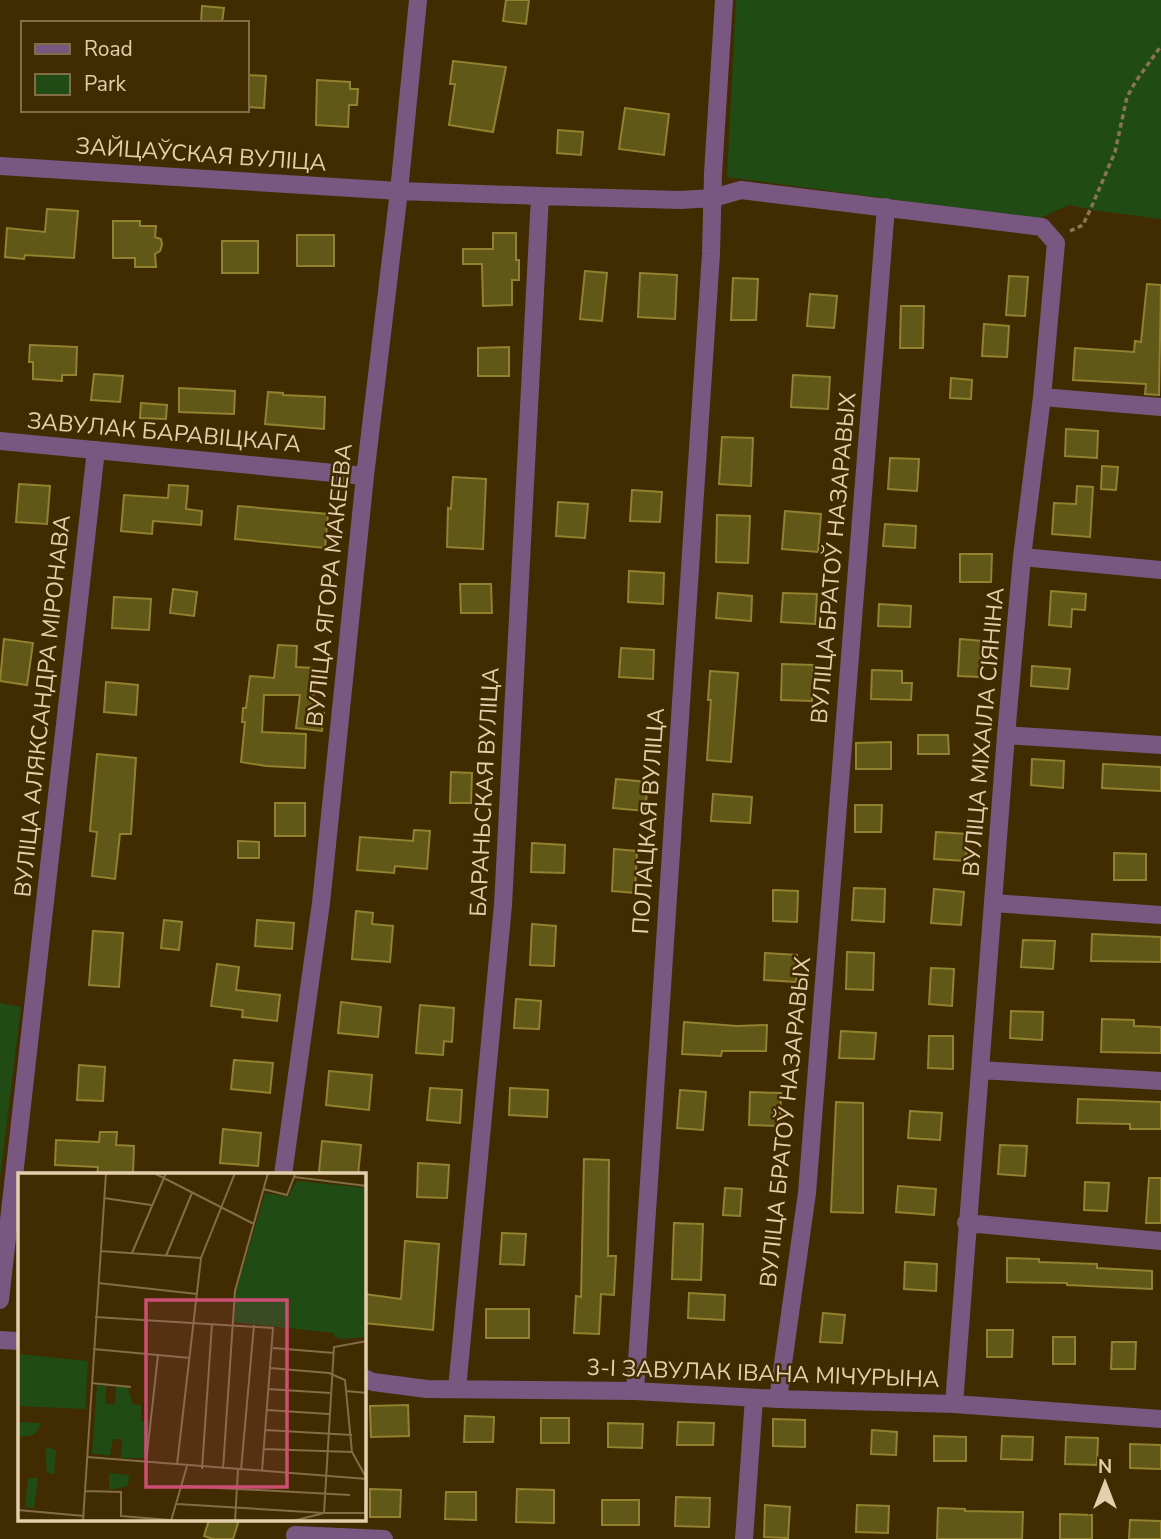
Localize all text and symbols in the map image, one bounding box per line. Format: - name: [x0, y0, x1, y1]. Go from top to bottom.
- legend: [21, 21, 248, 112]
- text: Road: [84, 35, 133, 63]
- text: Park: [84, 70, 126, 98]
- street label: ЗАЙЦАЎСКАЯ ВУЛІЦА: [74, 130, 328, 179]
- street label: ВУЛІЦА БРАТОЎ НАЗАРАВЫХ: [804, 391, 863, 725]
- street label: ЗАВУЛАК БАРАВІЦКАГА: [26, 405, 302, 460]
- street label: ВУЛІЦА ЯГОРА МАКЕЕВА: [299, 442, 360, 728]
- street label: ВУЛІЦА АЛЯКСАНДРА МІРОНАВА: [7, 513, 78, 899]
- street label: ВУЛІЦА МІХАІЛА СІЯНІНА: [955, 586, 1012, 878]
- street label: БАРАНЬСКАЯ ВУЛІЦА: [462, 666, 507, 918]
- street label: ПОЛАЦКАЯ ВУЛІЦА: [625, 707, 672, 935]
- street label: ВУЛІЦА БРАТОЎ НАЗАРАВЫХ: [753, 955, 818, 1289]
- inset map: [18, 1173, 366, 1522]
- street label: 3-І ЗАВУЛАК ІВАНА МІЧУРЫНА: [586, 1352, 940, 1395]
- north arrow: [1070, 1448, 1140, 1518]
- text: N: [1098, 1454, 1112, 1480]

